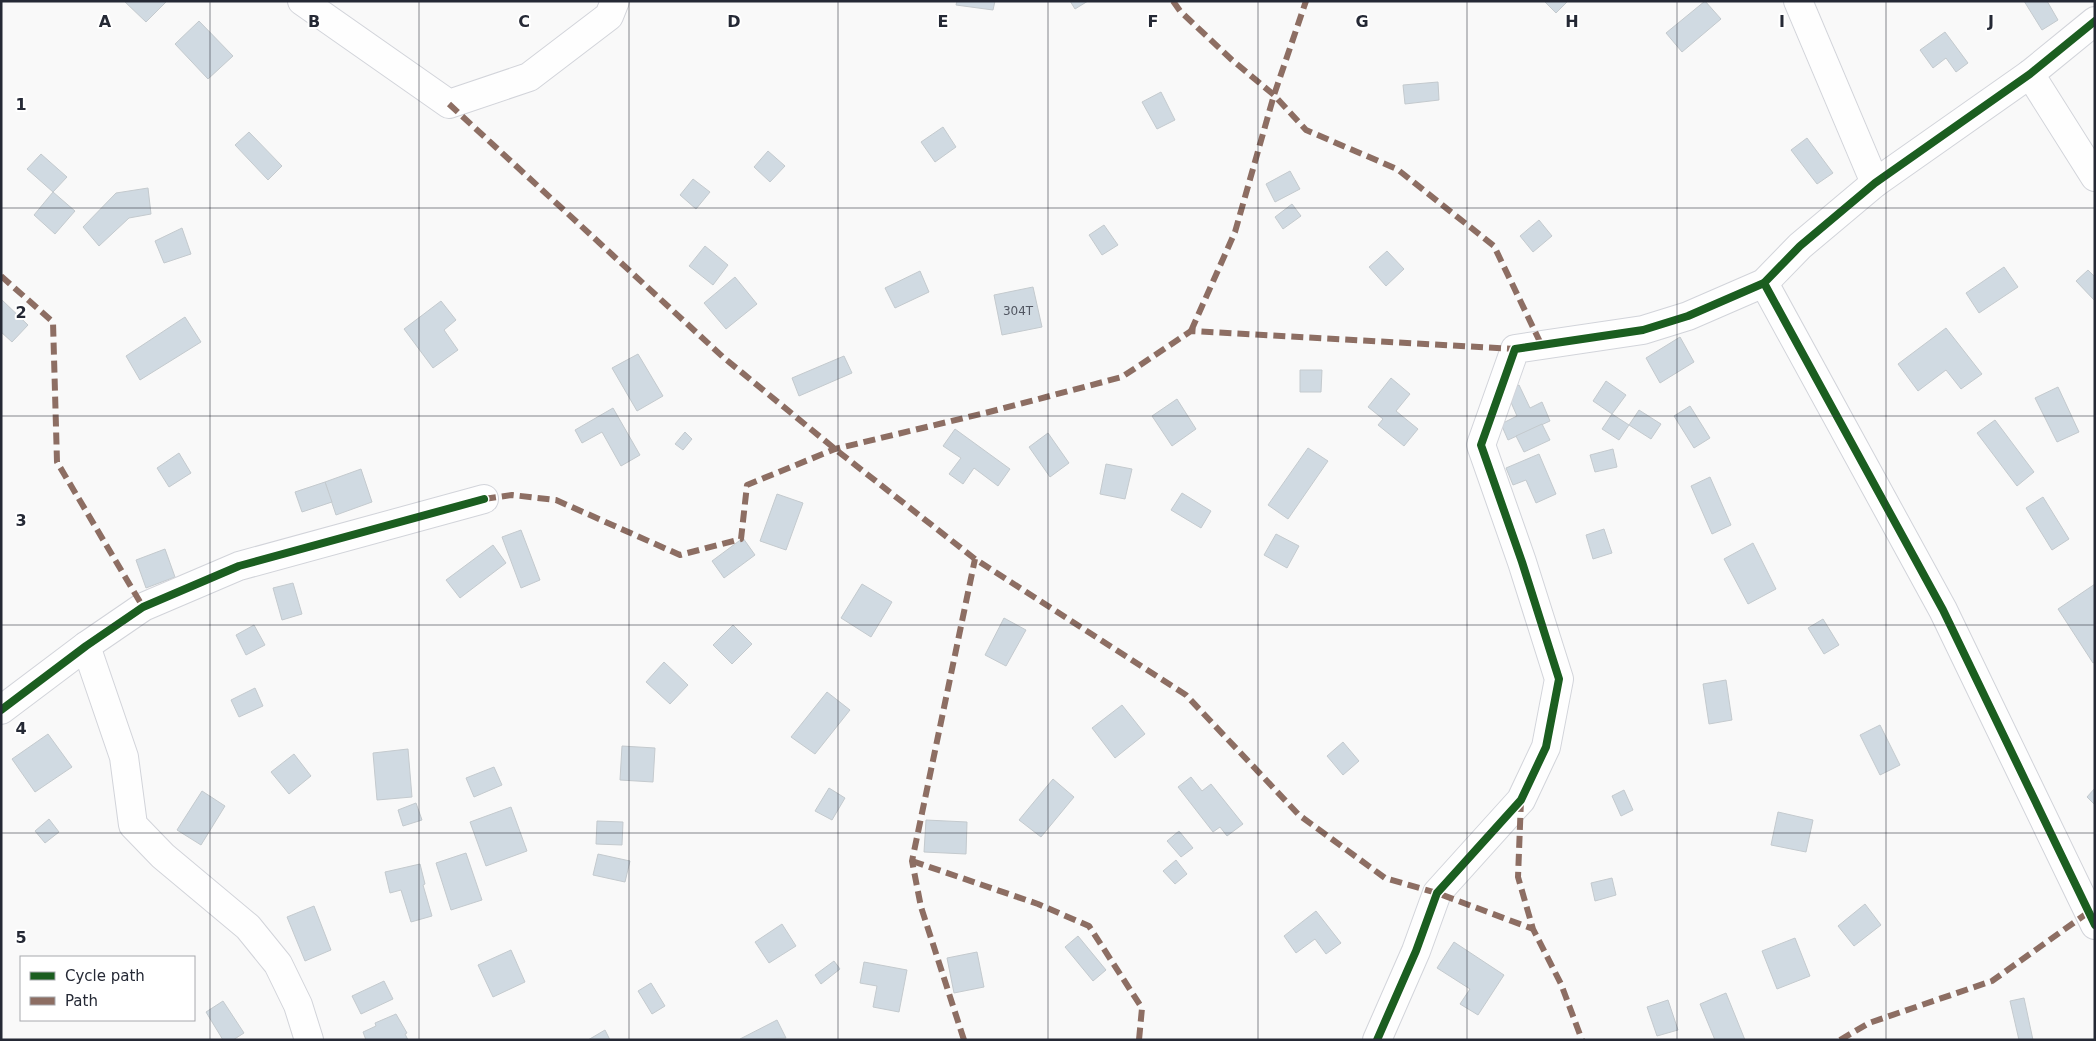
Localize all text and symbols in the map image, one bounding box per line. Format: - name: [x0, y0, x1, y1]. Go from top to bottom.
- text: A: [99, 12, 112, 31]
- text: B: [308, 12, 320, 31]
- text: C: [518, 12, 530, 31]
- text: D: [727, 12, 741, 31]
- text: E: [938, 12, 948, 31]
- text: F: [1148, 12, 1158, 31]
- text: G: [1355, 12, 1369, 31]
- text: H: [1565, 12, 1579, 31]
- text: I: [1779, 12, 1785, 31]
- text: J: [1987, 12, 1994, 31]
- text: 1: [15, 95, 27, 114]
- text: 2: [15, 303, 27, 322]
- house number: 304T: [1003, 304, 1034, 318]
- text: 3: [15, 511, 27, 530]
- text: 4: [15, 719, 27, 738]
- text: 5: [15, 928, 27, 947]
- legend: [20, 956, 195, 1021]
- text: Cycle path: [65, 967, 145, 985]
- text: Path: [65, 992, 98, 1010]

